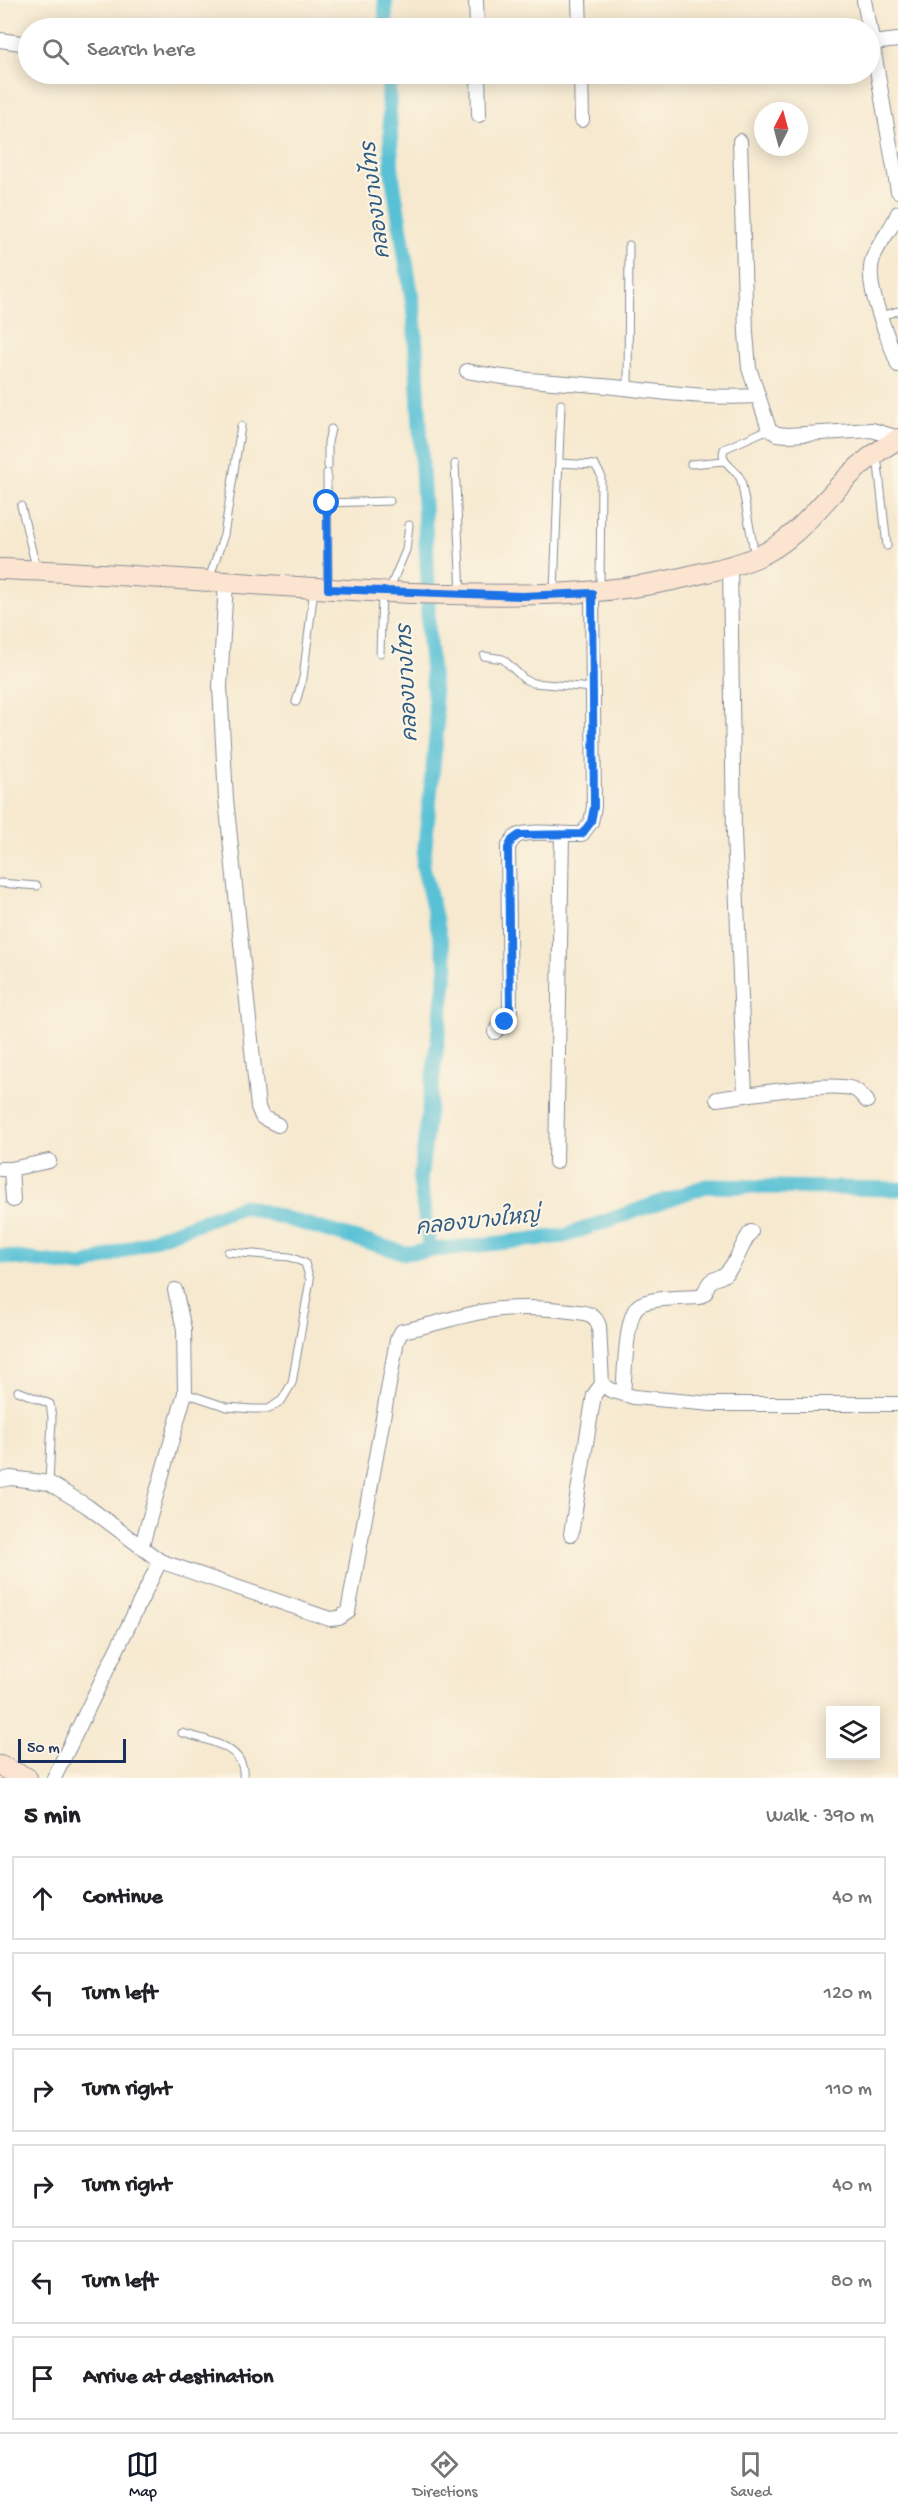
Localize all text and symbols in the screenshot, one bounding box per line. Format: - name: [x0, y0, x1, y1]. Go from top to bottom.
- search box: [18, 18, 880, 84]
- icon: search: [39, 35, 72, 68]
- text: Search here: [87, 38, 195, 64]
- north arrow: [754, 102, 808, 156]
- water label: คลองบางไทร: [353, 138, 398, 260]
- route start: [313, 489, 339, 515]
- water label: คลองบางไทร: [389, 622, 426, 743]
- route end: [491, 1008, 517, 1034]
- water label: คลองบางใหญ่: [414, 1200, 545, 1243]
- map controls: [826, 1706, 880, 1760]
- button: layers: [826, 1706, 880, 1760]
- scale bar: [18, 1736, 126, 1764]
- text: 50 m: [27, 1740, 60, 1759]
- text: 5 min: [24, 1802, 80, 1833]
- text: Walk · 390 m: [766, 1806, 874, 1829]
- icon: ahead: [26, 1882, 59, 1915]
- text: Continue: [83, 1885, 163, 1911]
- text: 40 m: [832, 1887, 872, 1910]
- icon: left: [26, 1978, 59, 2011]
- text: Turn left: [83, 1981, 157, 2007]
- text: 120 m: [824, 1983, 872, 2006]
- icon: right: [26, 2074, 59, 2107]
- text: Turn right: [83, 2077, 171, 2103]
- text: 110 m: [826, 2079, 872, 2102]
- icon: right: [26, 2170, 59, 2203]
- text: Turn right: [83, 2173, 171, 2199]
- text: 40 m: [832, 2175, 872, 2198]
- icon: left: [26, 2266, 59, 2299]
- text: Turn left: [83, 2269, 157, 2295]
- text: 80 m: [831, 2271, 872, 2294]
- icon: arrive: [26, 2362, 59, 2395]
- text: Arrive at destination: [83, 2365, 273, 2391]
- tab: Map: [126, 2448, 159, 2503]
- tab: Directions: [412, 2448, 478, 2503]
- tab: Saved: [730, 2448, 771, 2503]

